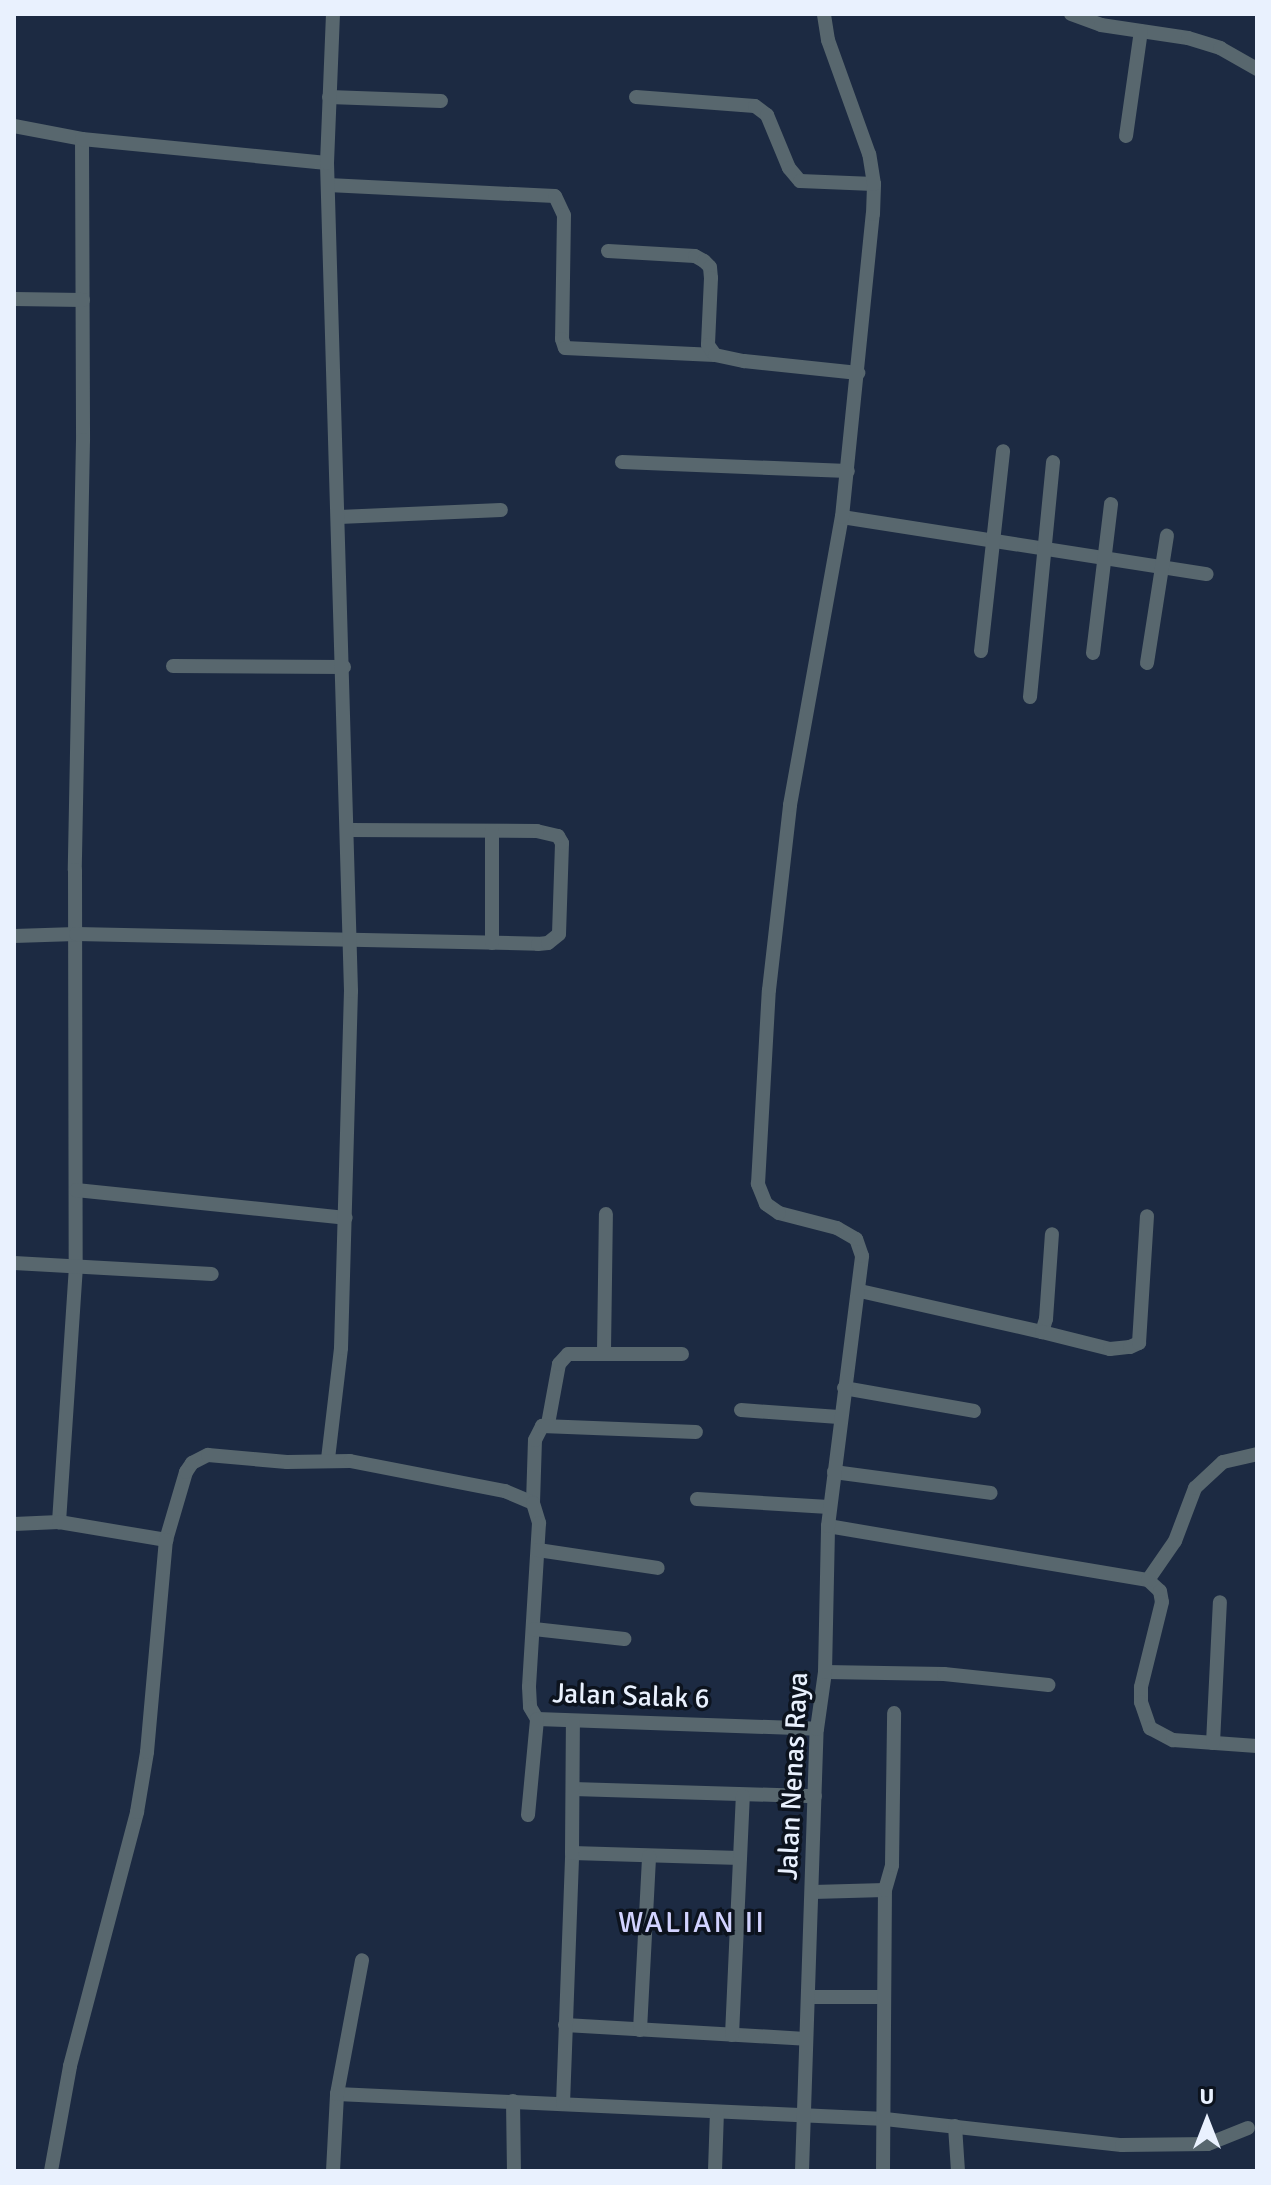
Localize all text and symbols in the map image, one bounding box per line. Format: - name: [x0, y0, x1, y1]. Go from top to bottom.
- street label: Jalan Nenas Raya: [771, 1671, 815, 1881]
- street label: Jalan Salak 6: [552, 1676, 710, 1716]
- district label: WALIAN II: [618, 1905, 766, 1941]
- north arrow: [1167, 2081, 1247, 2161]
- text: U: [1200, 2083, 1214, 2110]

